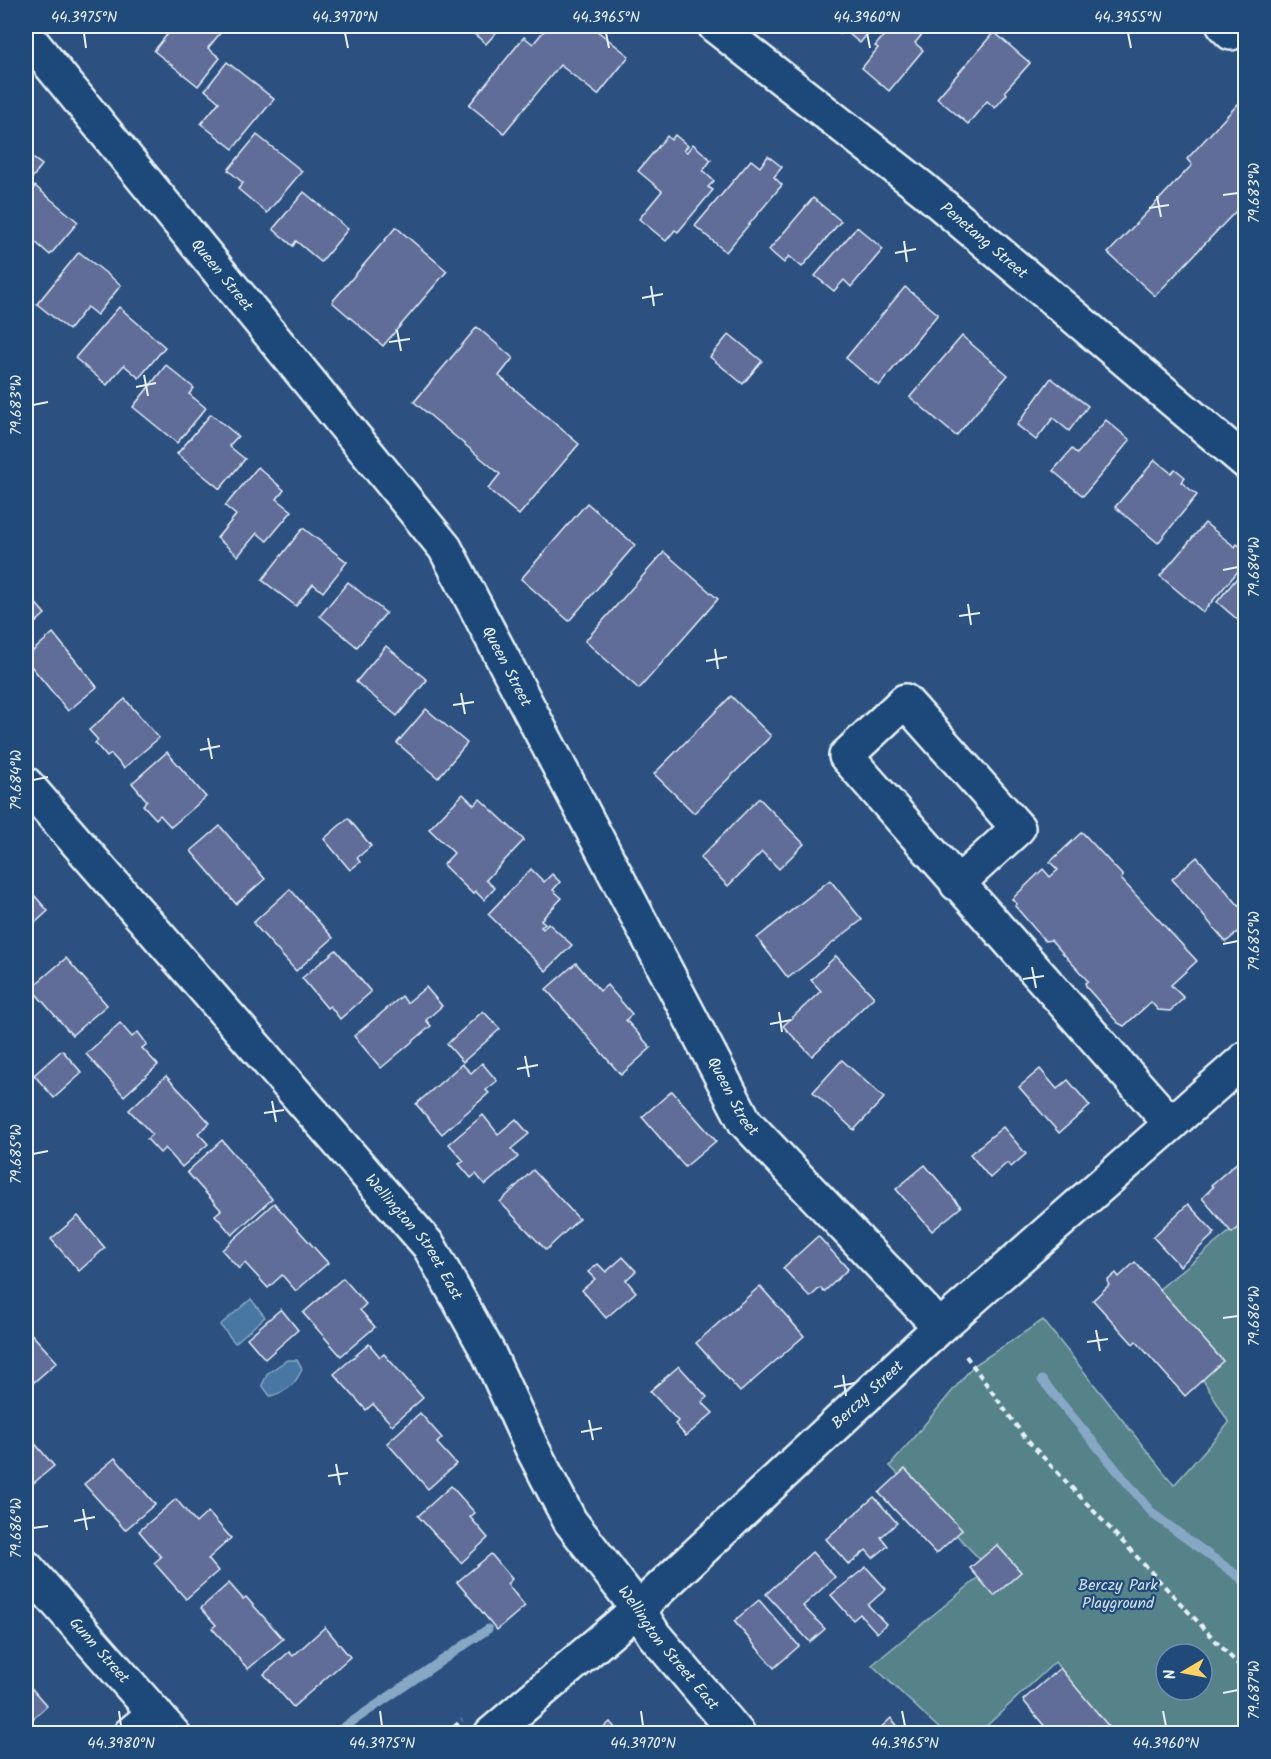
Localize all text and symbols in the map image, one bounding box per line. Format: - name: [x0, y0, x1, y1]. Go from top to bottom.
- text: 44.3975°N: [51, 6, 117, 30]
- text: 44.3970°N: [312, 6, 378, 30]
- text: 44.3965°N: [572, 6, 640, 30]
- text: 44.3960°N: [833, 6, 901, 30]
- text: 44.3955°N: [1094, 6, 1162, 30]
- text: 79.683°W: [1243, 162, 1267, 223]
- street label: Penetang Street: [934, 196, 1034, 286]
- street label: Queen Street: [185, 233, 260, 318]
- text: 79.683°W: [5, 374, 29, 435]
- text: 79.684°W: [1243, 537, 1267, 597]
- street label: Queen Street: [475, 622, 539, 712]
- text: 79.684°W: [5, 750, 29, 810]
- text: 79.685°W: [1243, 911, 1267, 971]
- street label: Queen Street: [701, 1052, 766, 1143]
- text: 79.685°W: [5, 1124, 29, 1184]
- street label: Wellington Street East: [359, 1168, 470, 1306]
- text: 79.686°W: [1243, 1286, 1267, 1346]
- street label: Berczy Street: [826, 1354, 910, 1435]
- text: 79.686°W: [5, 1498, 29, 1558]
- park label: Berczy Park Playground: [1078, 1573, 1158, 1616]
- street label: Wellington Street East: [612, 1580, 726, 1716]
- street label: Gunn Street: [63, 1611, 136, 1690]
- north arrow: [1154, 1642, 1214, 1702]
- text: 79.687°W: [1243, 1660, 1267, 1719]
- text: N: [1158, 1667, 1184, 1681]
- text: 44.3980°N: [87, 1732, 155, 1756]
- text: 44.3975°N: [349, 1732, 415, 1756]
- text: 44.3970°N: [610, 1732, 676, 1756]
- text: 44.3965°N: [871, 1732, 939, 1756]
- text: 44.3960°N: [1132, 1732, 1200, 1756]

